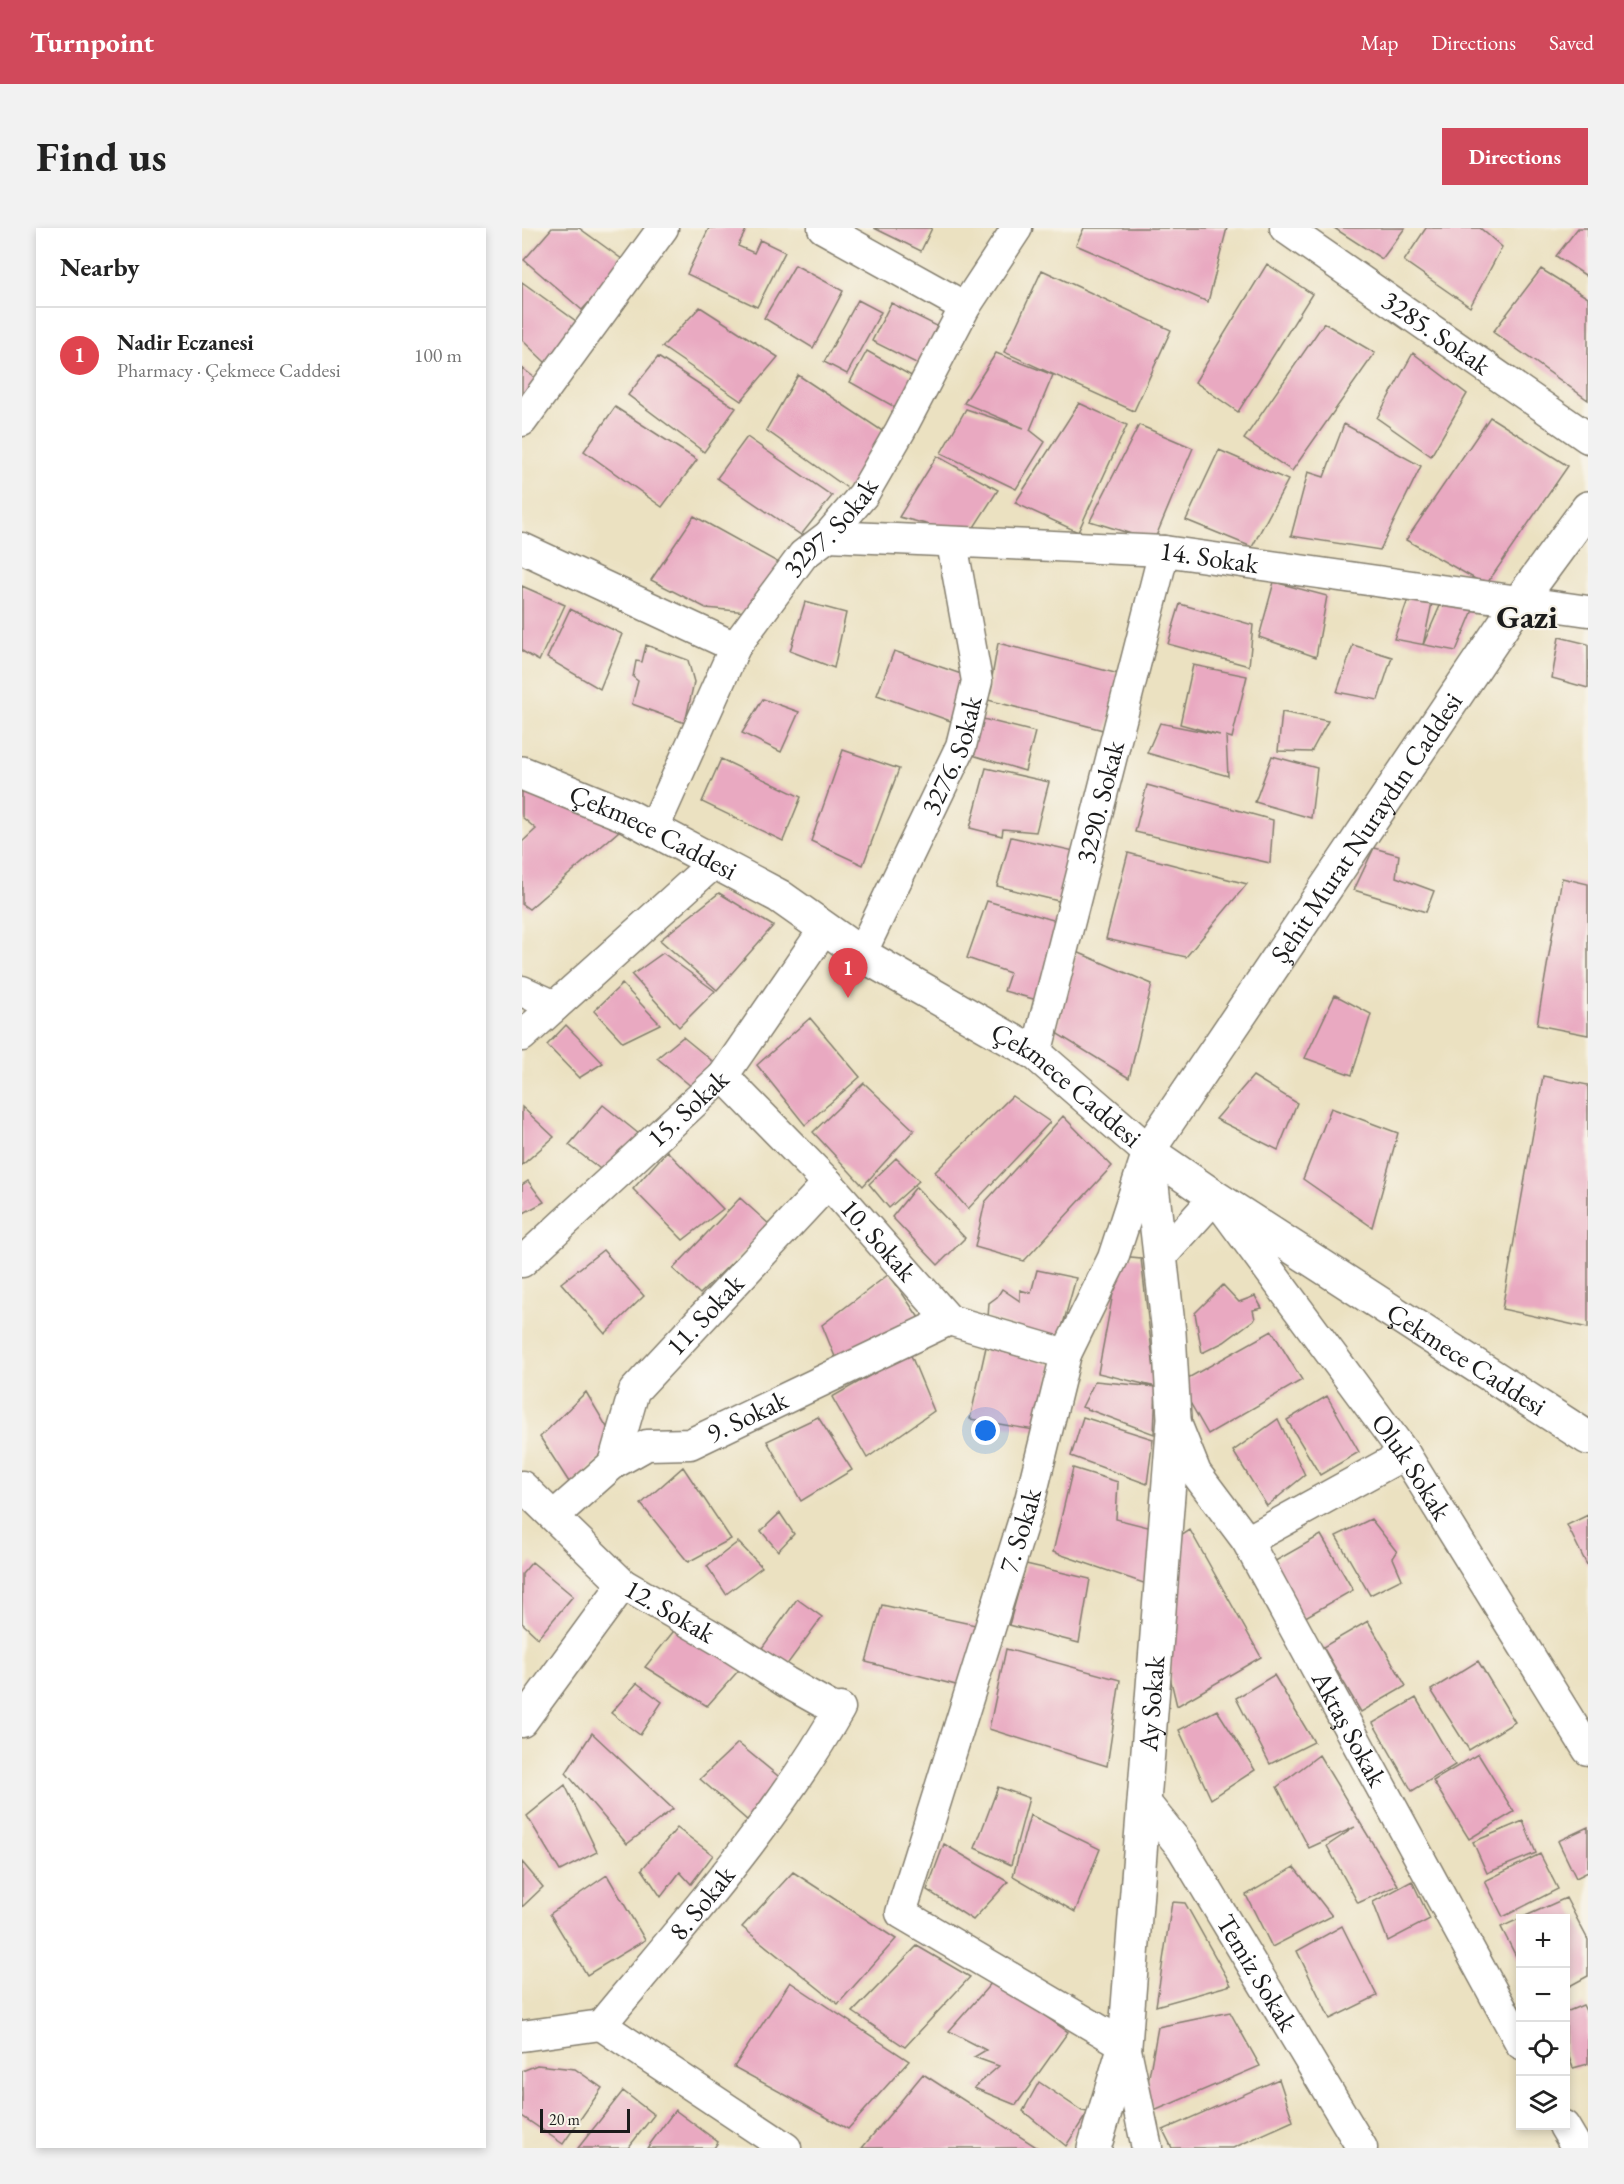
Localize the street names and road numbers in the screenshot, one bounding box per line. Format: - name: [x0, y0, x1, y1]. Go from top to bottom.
- street label: 3285. Sokak: [1375, 282, 1498, 383]
- street label: 3297. Sokak: [775, 472, 886, 584]
- street label: 14. Sokak: [1158, 533, 1261, 581]
- street label: Şehit Murat Nuraydın Caddesi: [1262, 685, 1470, 970]
- street label: 3276. Sokak: [913, 692, 990, 820]
- street label: 3290. Sokak: [1067, 737, 1132, 867]
- street label: Çekmece Caddesi: [564, 776, 744, 888]
- street label: Çekmece Caddesi: [985, 1014, 1150, 1155]
- street label: 15. Sokak: [639, 1061, 736, 1155]
- street label: 10. Sokak: [833, 1191, 925, 1289]
- street label: 11. Sokak: [658, 1266, 751, 1363]
- street label: Çekmece Caddesi: [1380, 1295, 1553, 1424]
- street label: 9. Sokak: [701, 1382, 794, 1451]
- street label: Oluk Sokak: [1364, 1406, 1460, 1527]
- street label: 7. Sokak: [990, 1485, 1049, 1577]
- street label: 12. Sokak: [618, 1571, 722, 1651]
- street label: Ay Sokak: [1130, 1654, 1172, 1754]
- street label: Aktaş Sokak: [1304, 1664, 1395, 1793]
- street label: 8. Sokak: [661, 1858, 743, 1947]
- street label: Temiz Sokak: [1209, 1908, 1306, 2038]

